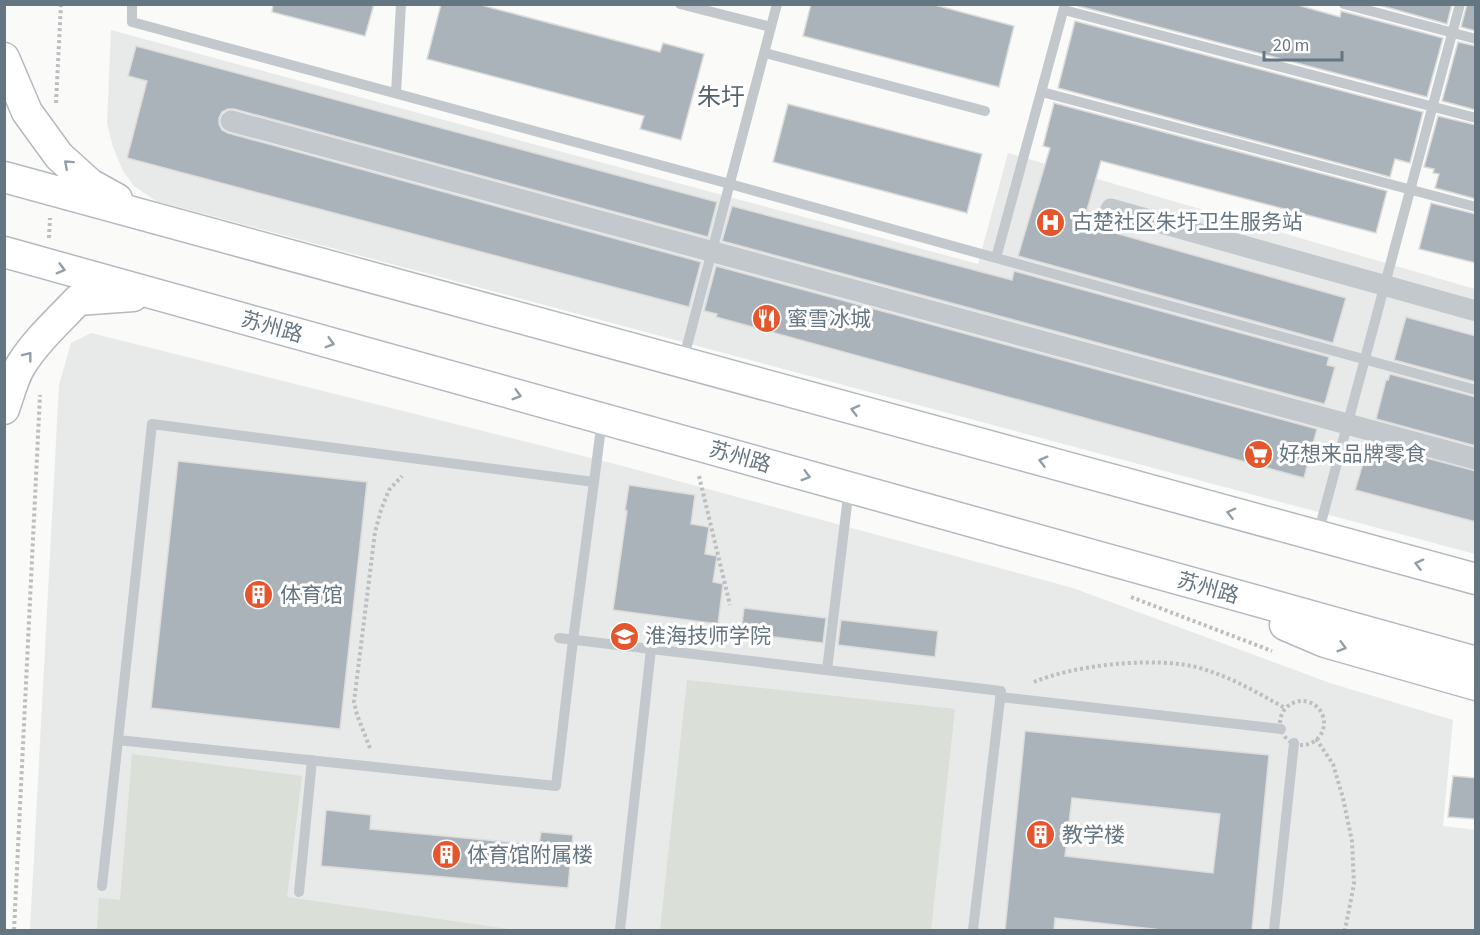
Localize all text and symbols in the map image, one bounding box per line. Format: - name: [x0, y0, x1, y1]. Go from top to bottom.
- scale bar: [1264, 24, 1342, 62]
- text: 20 m: [1273, 33, 1309, 58]
- district label: 朱圩: [697, 80, 745, 115]
- one-way arrow: [64, 160, 74, 171]
- hospital icon: 古楚社区朱圩卫生服务站: [1035, 206, 1067, 238]
- place label: 古楚社区朱圩卫生服务站: [1072, 207, 1303, 237]
- one-way arrow: [55, 262, 66, 274]
- restaurant icon: 蜜雪冰城: [750, 303, 782, 335]
- street label: 苏州路: [238, 304, 306, 350]
- place label: 蜜雪冰城: [787, 304, 871, 334]
- one-way arrow: [324, 336, 334, 348]
- one-way arrow: [20, 352, 31, 363]
- one-way arrow: [512, 388, 522, 401]
- one-way arrow: [850, 405, 861, 417]
- street label: 苏州路: [706, 434, 774, 480]
- supermarket icon: 好想来品牌零食: [1242, 438, 1274, 470]
- place label: 好想来品牌零食: [1279, 439, 1426, 469]
- one-way arrow: [1038, 456, 1049, 468]
- one-way arrow: [801, 469, 811, 481]
- one-way arrow: [1226, 507, 1236, 520]
- one-way arrow: [1414, 559, 1425, 571]
- street label: 苏州路: [1174, 565, 1242, 611]
- building icon: 体育馆: [243, 579, 275, 611]
- place label: 体育馆: [280, 580, 343, 610]
- school or university icon: 淮海技师学院: [608, 620, 640, 652]
- place label: 淮海技师学院: [645, 621, 771, 651]
- one-way arrow: [1336, 640, 1347, 652]
- building icon: 教学楼: [1025, 819, 1057, 851]
- place label: 教学楼: [1062, 820, 1125, 850]
- building icon: 体育馆附属楼: [430, 839, 462, 871]
- place label: 体育馆附属楼: [467, 840, 593, 870]

